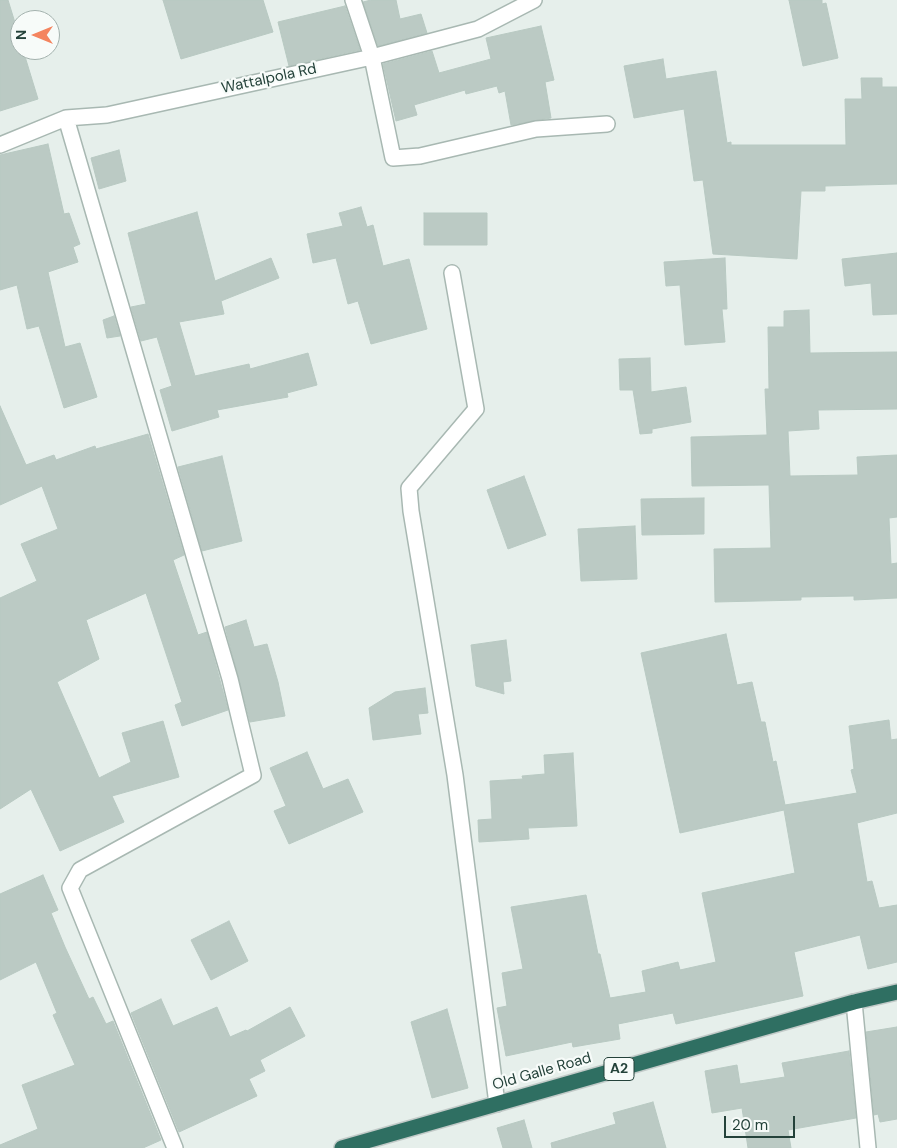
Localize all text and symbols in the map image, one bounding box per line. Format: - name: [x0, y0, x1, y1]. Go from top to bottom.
- north arrow: [10, 10, 60, 60]
- text: N: [12, 30, 30, 40]
- street label: Wattalpola Rd: [220, 60, 318, 98]
- street label: Old Galle Road: [490, 1049, 594, 1095]
- road number: A2: [604, 1058, 634, 1080]
- scale bar: [727, 1106, 798, 1138]
- text: 20 m: [732, 1115, 768, 1135]

